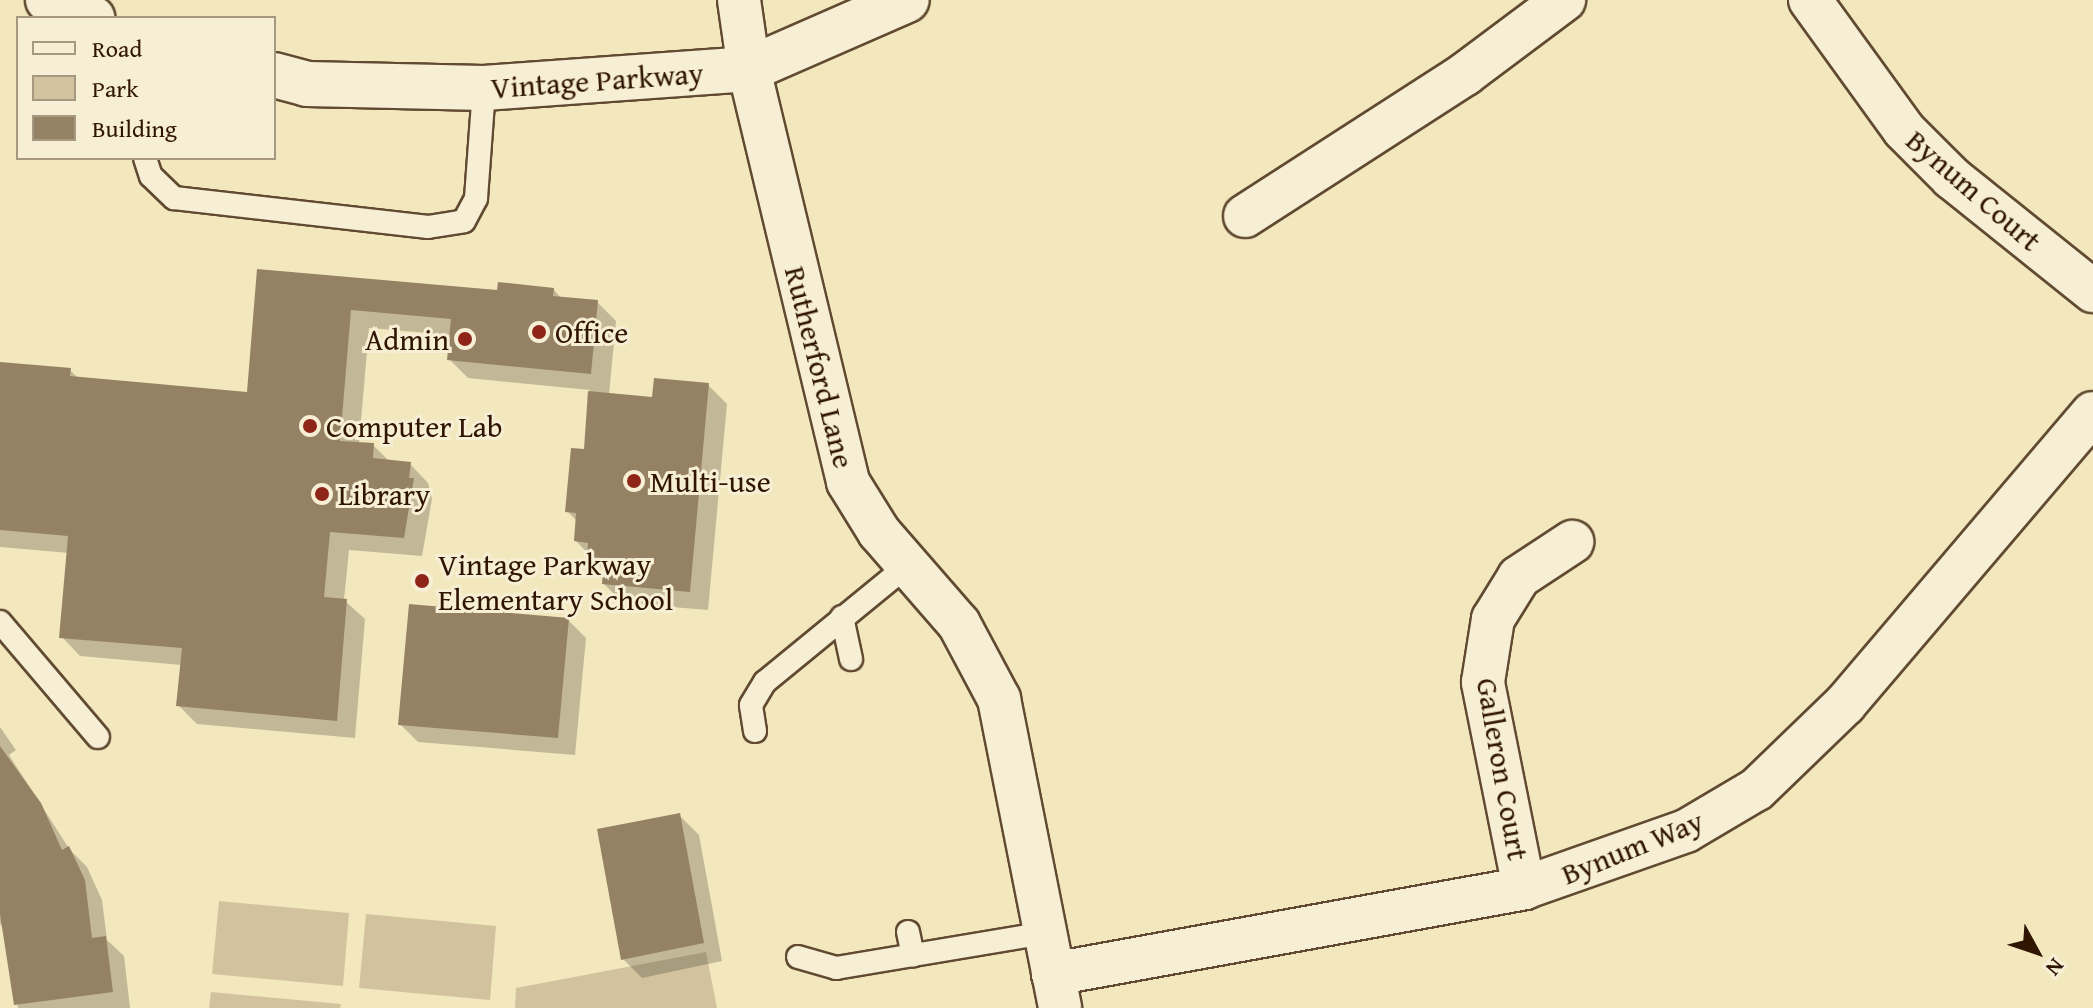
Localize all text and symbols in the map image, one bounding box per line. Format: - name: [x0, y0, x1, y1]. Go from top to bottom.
- legend: [16, 16, 276, 160]
- text: Road: [92, 31, 142, 66]
- street label: Vintage Parkway: [489, 55, 705, 105]
- text: Park: [92, 71, 138, 106]
- text: Building: [92, 111, 177, 146]
- street label: Bynum Court: [1899, 122, 2049, 258]
- street label: Rutherford Lane: [778, 262, 862, 472]
- place label: Office: [555, 314, 628, 350]
- place label: Admin: [365, 321, 449, 357]
- marker: Office: [530, 323, 548, 341]
- marker: Admin: [456, 330, 474, 348]
- place label: Computer Lab: [326, 408, 502, 444]
- marker: Computer Lab: [301, 417, 319, 435]
- place label: Multi-use: [650, 463, 771, 499]
- marker: Multi-use: [625, 472, 643, 490]
- place label: Library: [338, 476, 430, 512]
- marker: Library: [313, 485, 331, 503]
- place label: Vintage Parkway Elementary School: [438, 546, 673, 616]
- marker: Vintage Parkway Elementary School: [413, 572, 431, 590]
- street label: Galleron Court: [1469, 675, 1537, 863]
- street label: Bynum Way: [1556, 802, 1708, 892]
- north arrow: [1997, 912, 2077, 992]
- text: N: [2038, 952, 2072, 983]

